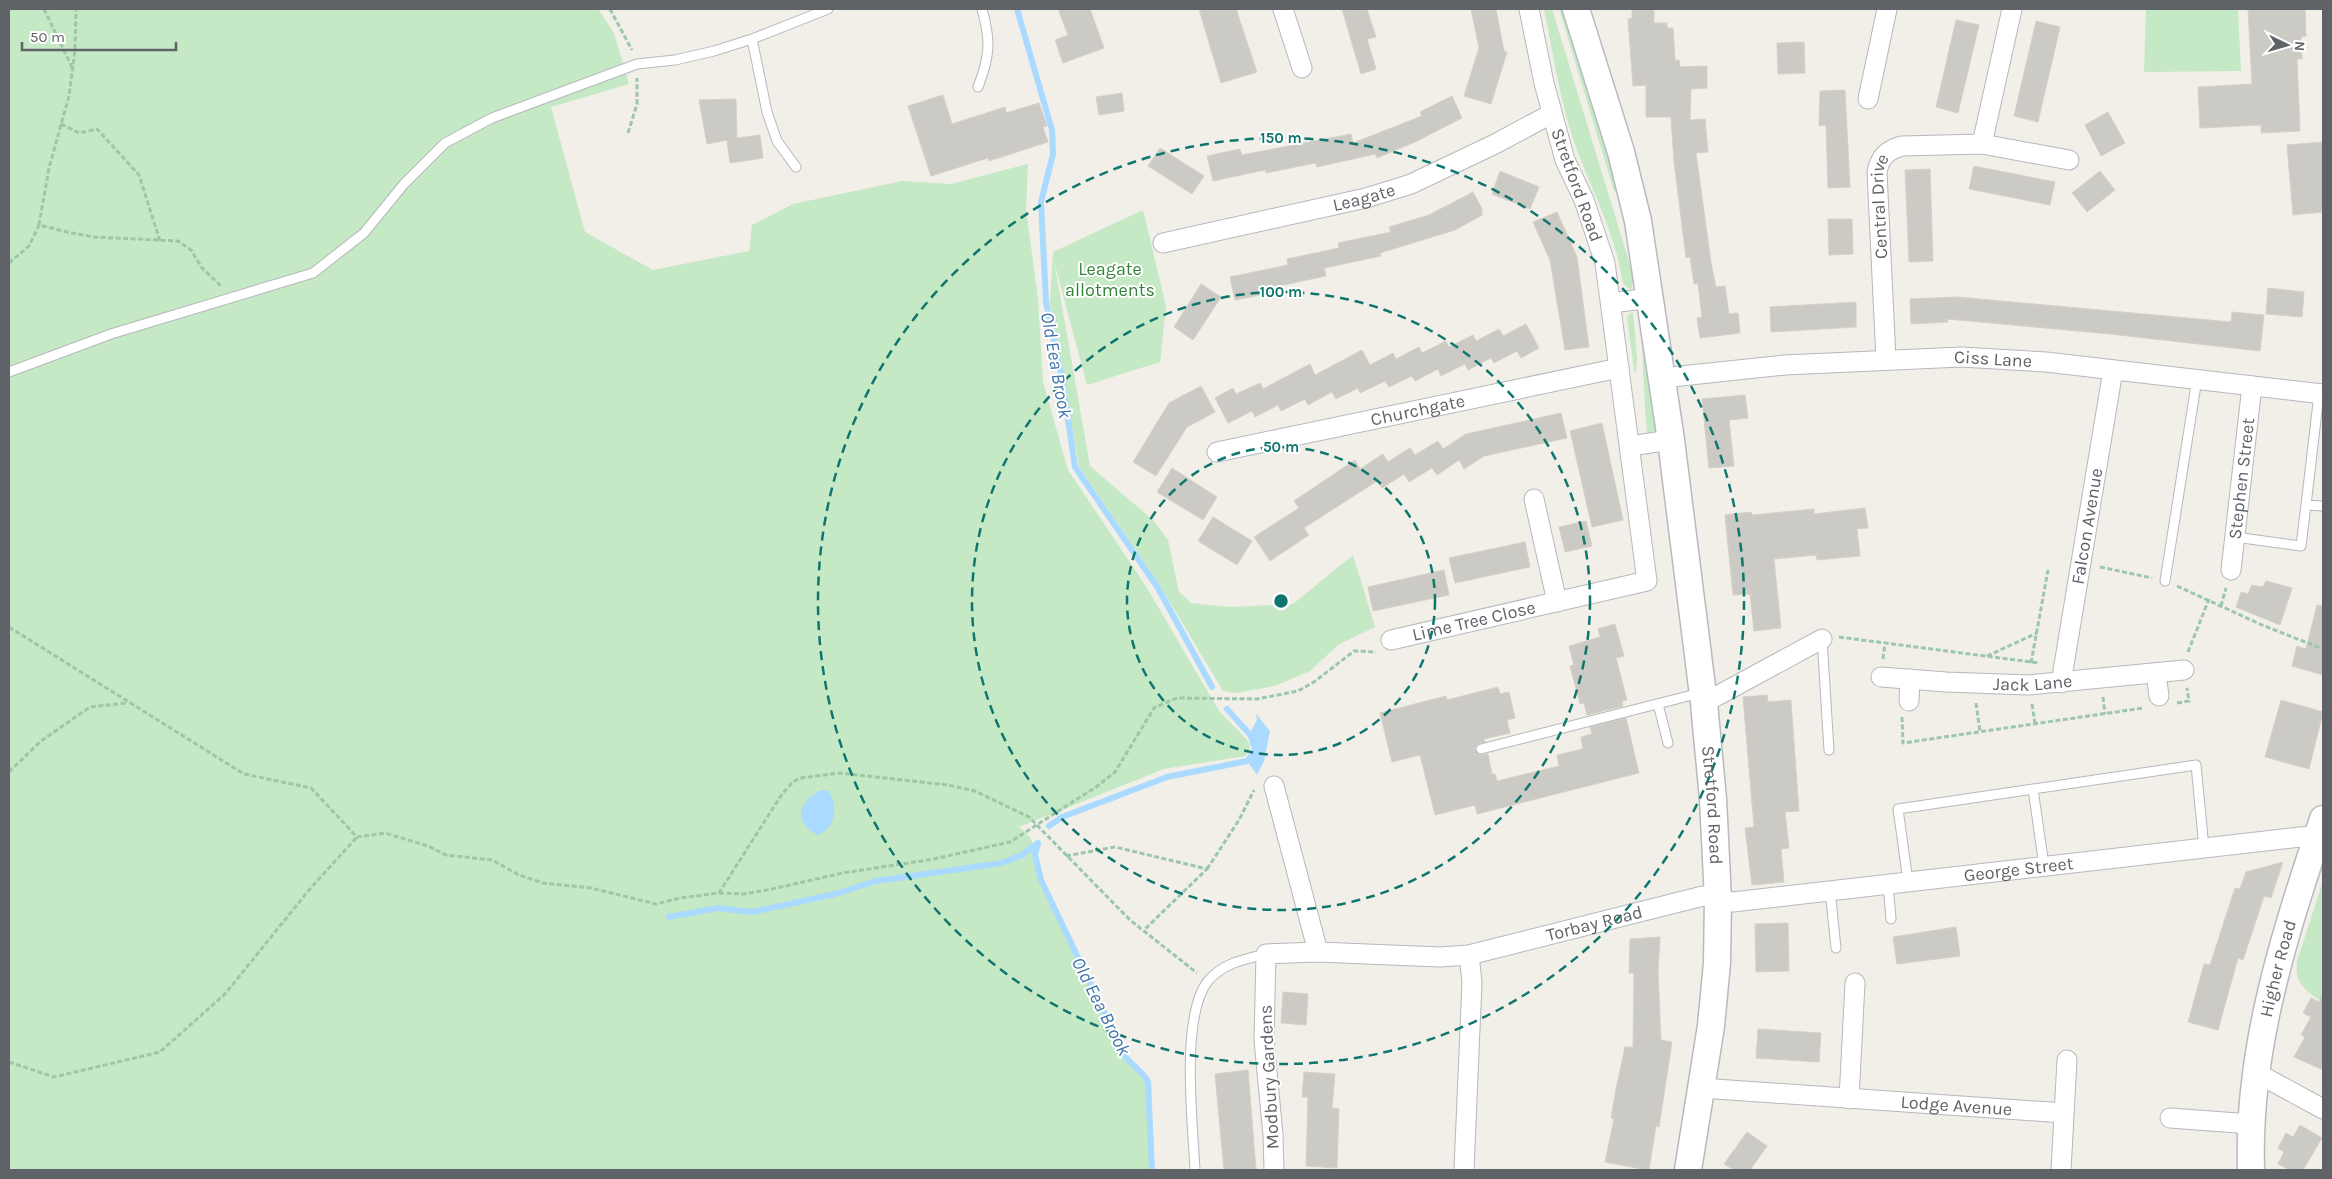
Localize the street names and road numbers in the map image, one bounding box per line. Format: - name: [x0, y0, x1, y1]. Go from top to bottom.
- street label: Stretford Road: [1546, 125, 1608, 245]
- street label: Central Drive: [1866, 149, 1894, 260]
- street label: Leagate: [1331, 179, 1398, 216]
- street label: Ciss Lane: [1954, 346, 2033, 372]
- street label: Churchgate: [1369, 390, 1467, 431]
- street label: Stephen Street: [2224, 416, 2259, 541]
- street label: Falcon Avenue: [2067, 466, 2108, 586]
- street label: Lime Tree Close: [1410, 596, 1538, 646]
- street label: Jack Lane: [1993, 670, 2073, 696]
- street label: Stretford Road: [1697, 745, 1727, 865]
- street label: George Street: [1963, 852, 2075, 886]
- street label: Torbay Road: [1544, 901, 1645, 946]
- street label: Higher Road: [2255, 917, 2301, 1019]
- street label: Modbury Gardens: [1254, 1004, 1284, 1150]
- street label: Lodge Avenue: [1900, 1091, 2013, 1120]

